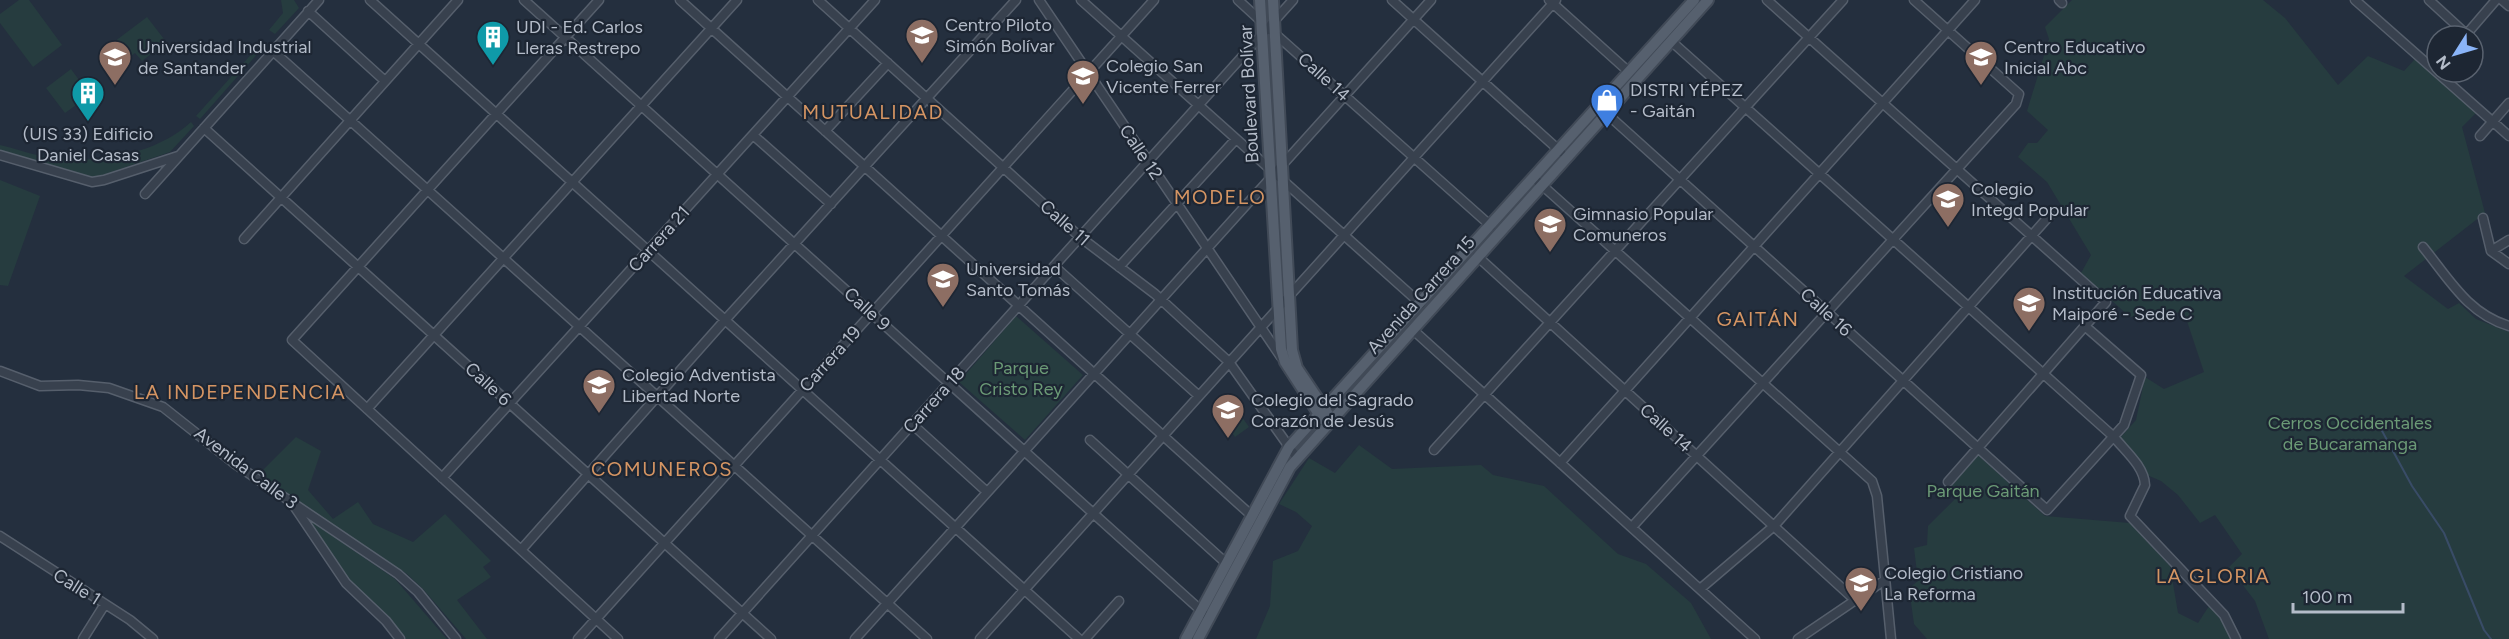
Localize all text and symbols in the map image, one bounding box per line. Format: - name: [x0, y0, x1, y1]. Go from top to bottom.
- place label: Centro Piloto Simón Bolívar: [945, 14, 1054, 57]
- place label: UDI - Ed. Carlos Lleras Restrepo: [516, 16, 643, 59]
- school or university icon: Centro Piloto Simón Bolívar: [904, 17, 940, 64]
- building icon: UDI - Ed. Carlos Lleras Restrepo: [475, 19, 511, 66]
- street label: Boulevard Bolívar: [1234, 24, 1264, 164]
- north arrow: [2425, 24, 2485, 84]
- place label: Universidad Industrial de Santander: [138, 36, 311, 79]
- place label: Centro Educativo Inicial Abc: [2004, 36, 2145, 79]
- school or university icon: Universidad Industrial de Santander: [97, 39, 133, 86]
- school or university icon: Centro Educativo Inicial Abc: [1963, 39, 1999, 86]
- street label: Calle 14: [1293, 48, 1355, 106]
- text: N: [2432, 52, 2455, 73]
- place label: Colegio San Vicente Ferrer: [1106, 55, 1221, 98]
- school or university icon: Colegio San Vicente Ferrer: [1065, 58, 1101, 105]
- building icon: (UIS 33) Edificio Daniel Casas: [70, 75, 106, 122]
- place label: DISTRI YÉPEZ - Gaitán: [1630, 79, 1743, 122]
- shop icon: DISTRI YÉPEZ - Gaitán: [1589, 82, 1625, 129]
- district label: MUTUALIDAD: [802, 100, 944, 124]
- street label: Calle 12: [1115, 120, 1167, 184]
- place label: (UIS 33) Edificio Daniel Casas: [23, 123, 153, 166]
- place label: Colegio Integd Popular: [1971, 178, 2089, 221]
- school or university icon: Colegio Integd Popular: [1930, 181, 1966, 228]
- district label: MODELO: [1174, 185, 1266, 209]
- street label: Calle 11: [1035, 195, 1095, 251]
- street label: Carrera 21: [624, 201, 694, 277]
- place label: Gimnasio Popular Comuneros: [1573, 203, 1713, 246]
- school or university icon: Gimnasio Popular Comuneros: [1532, 206, 1568, 253]
- street label: Avenida Carrera 15: [1362, 232, 1480, 358]
- place label: Universidad Santo Tomás: [966, 258, 1070, 301]
- school or university icon: Universidad Santo Tomás: [925, 261, 961, 308]
- place label: Institución Educativa Maiporé - Sede C: [2052, 282, 2221, 325]
- street label: Calle 9: [839, 283, 895, 335]
- street label: Calle 16: [1796, 283, 1856, 341]
- school or university icon: Institución Educativa Maiporé - Sede C: [2011, 285, 2047, 332]
- district label: GAITÁN: [1716, 307, 1800, 331]
- street label: Carrera 19: [795, 321, 865, 397]
- park label: Parque Cristo Rey: [979, 357, 1063, 400]
- street label: Calle 6: [460, 358, 516, 410]
- street label: Carrera 18: [898, 362, 970, 438]
- place label: Colegio Adventista Libertad Norte: [622, 364, 776, 407]
- school or university icon: Colegio Adventista Libertad Norte: [581, 367, 617, 414]
- district label: LA INDEPENDENCIA: [134, 380, 346, 404]
- place label: Colegio del Sagrado Corazón de Jesús: [1251, 389, 1414, 432]
- school or university icon: Colegio del Sagrado Corazón de Jesús: [1210, 392, 1246, 439]
- street label: Calle 14: [1635, 399, 1697, 457]
- park label: Cerros Occidentales de Bucaramanga: [2268, 412, 2432, 455]
- street label: Avenida Calle 3: [190, 422, 302, 514]
- district label: COMUNEROS: [591, 457, 733, 481]
- park label: Parque Gaitán: [1926, 480, 2040, 502]
- place label: Colegio Cristiano La Reforma: [1884, 562, 2023, 605]
- street label: Calle 1: [49, 564, 105, 610]
- district label: LA GLORIA: [2156, 564, 2270, 588]
- school or university icon: Colegio Cristiano La Reforma: [1843, 565, 1879, 612]
- scale bar: [2293, 576, 2402, 614]
- text: 100 m: [2302, 586, 2352, 608]

